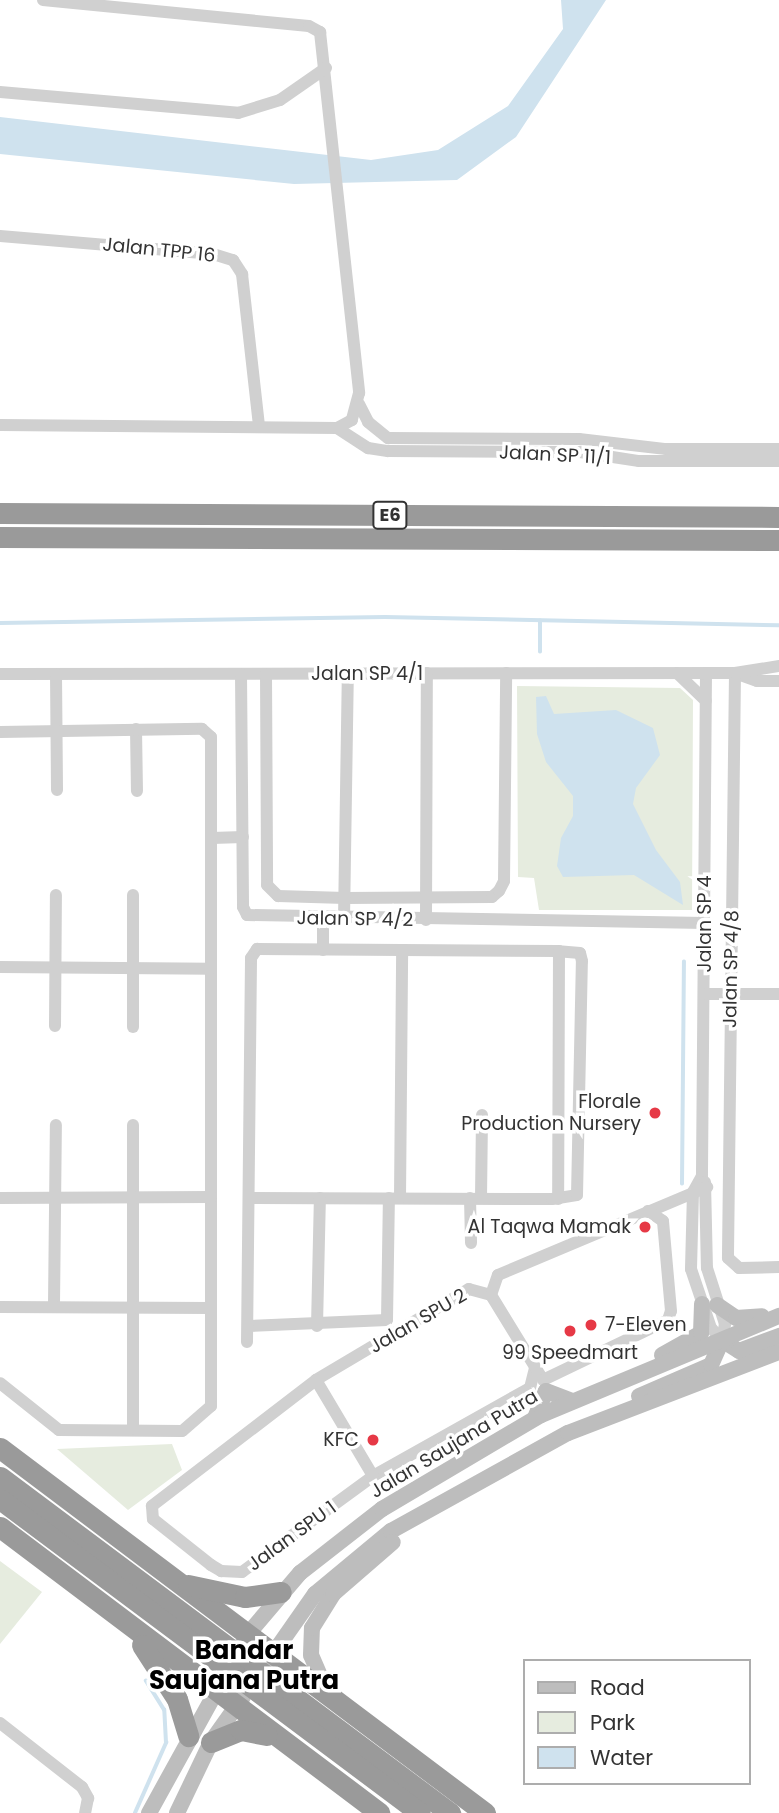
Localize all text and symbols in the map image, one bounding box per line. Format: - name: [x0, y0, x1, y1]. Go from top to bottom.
- street label: Jalan TPP 16: [102, 233, 216, 267]
- street label: Jalan SP 11/1: [498, 441, 612, 469]
- road number: E6: [371, 500, 409, 530]
- street label: Jalan SP 4/1: [311, 663, 423, 685]
- street label: Jalan SP 4: [694, 876, 716, 972]
- street label: Jalan SP 4/2: [296, 907, 414, 931]
- street label: Jalan SP 4/8: [719, 910, 743, 1028]
- place label: Florale Production Nursery: [461, 1091, 641, 1135]
- marker: Florale Production Nursery: [647, 1105, 663, 1121]
- place label: Al Taqwa Mamak: [468, 1216, 631, 1238]
- marker: Al Taqwa Mamak: [637, 1219, 653, 1235]
- street label: Jalan SPU 2: [365, 1284, 471, 1358]
- place label: 7-Eleven: [605, 1314, 687, 1336]
- marker: 7-Eleven: [583, 1317, 599, 1333]
- marker: 99 Speedmart: [562, 1323, 578, 1339]
- place label: 99 Speedmart: [502, 1342, 638, 1364]
- street label: Jalan Saujana Putra: [366, 1385, 542, 1503]
- place label: KFC: [323, 1429, 359, 1451]
- marker: KFC: [365, 1432, 381, 1448]
- street label: Jalan SPU 1: [243, 1496, 341, 1576]
- district label: Bandar Saujana Putra: [149, 1635, 339, 1696]
- legend: [524, 1659, 751, 1785]
- text: Road: [590, 1673, 645, 1702]
- text: Park: [590, 1708, 635, 1737]
- text: Water: [590, 1743, 653, 1772]

